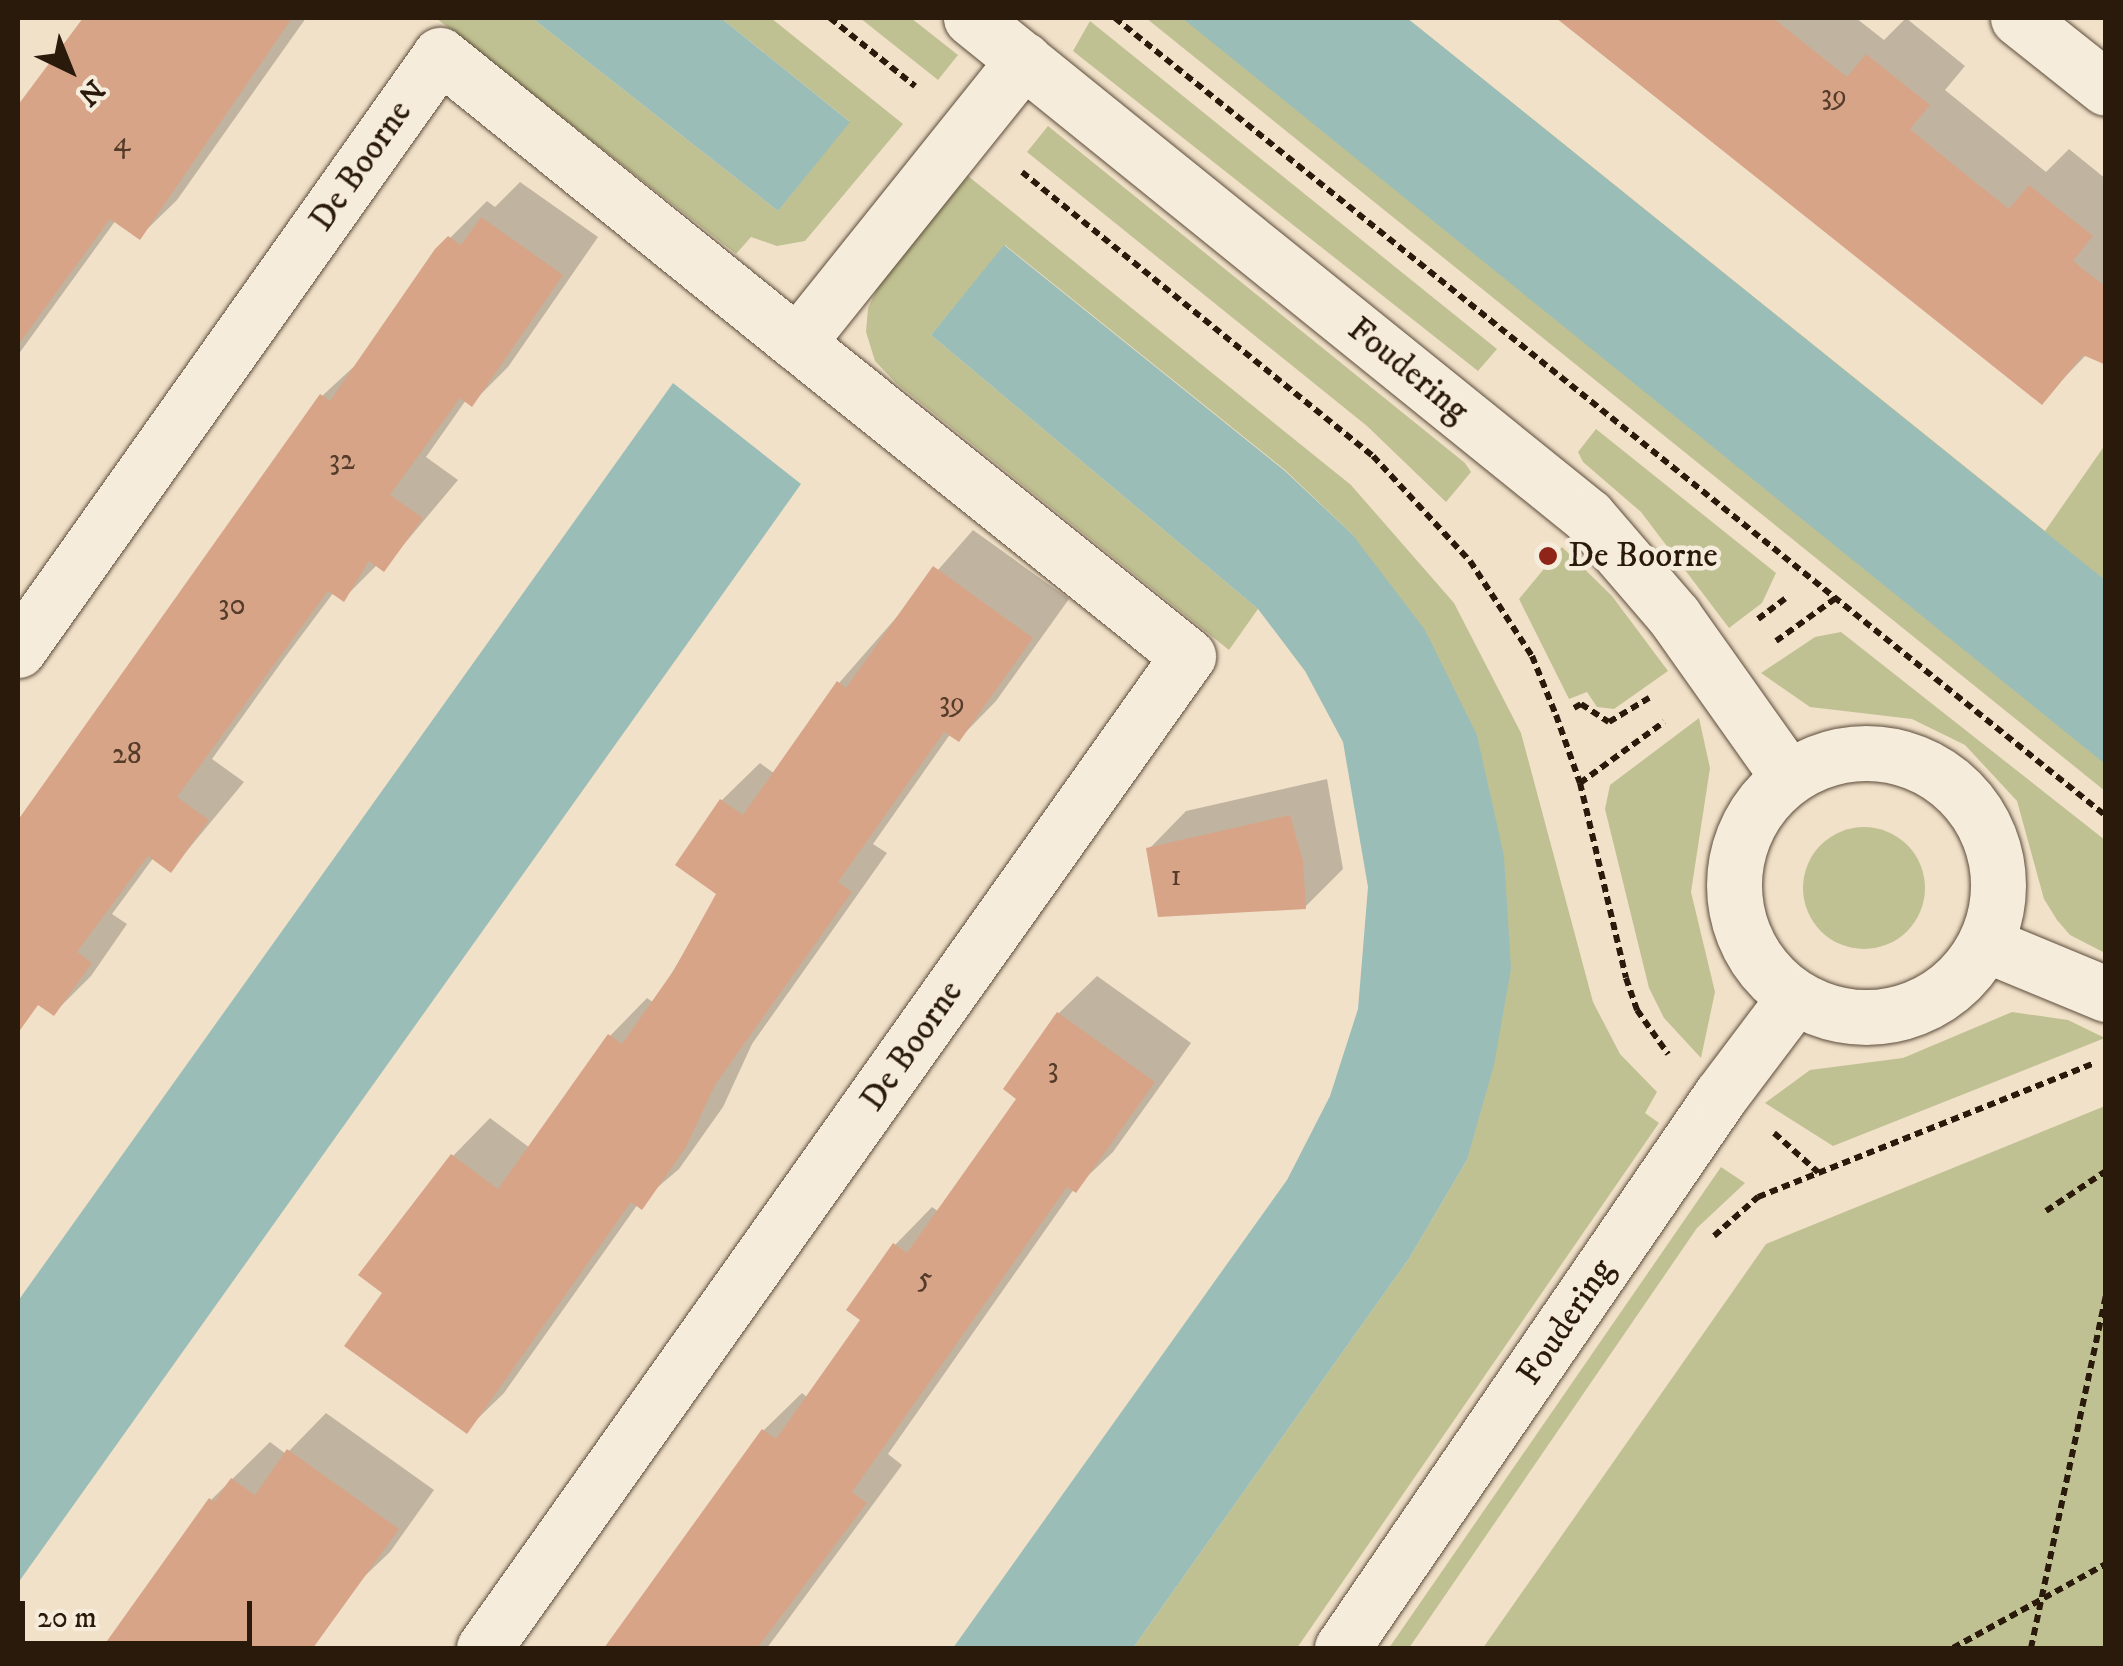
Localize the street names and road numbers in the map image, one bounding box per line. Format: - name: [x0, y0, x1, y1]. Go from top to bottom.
- street label: De Boorne: [301, 93, 421, 239]
- street label: Foudering: [1339, 309, 1477, 431]
- street label: De Boorne: [852, 973, 972, 1119]
- street label: Foudering: [1508, 1251, 1624, 1393]

